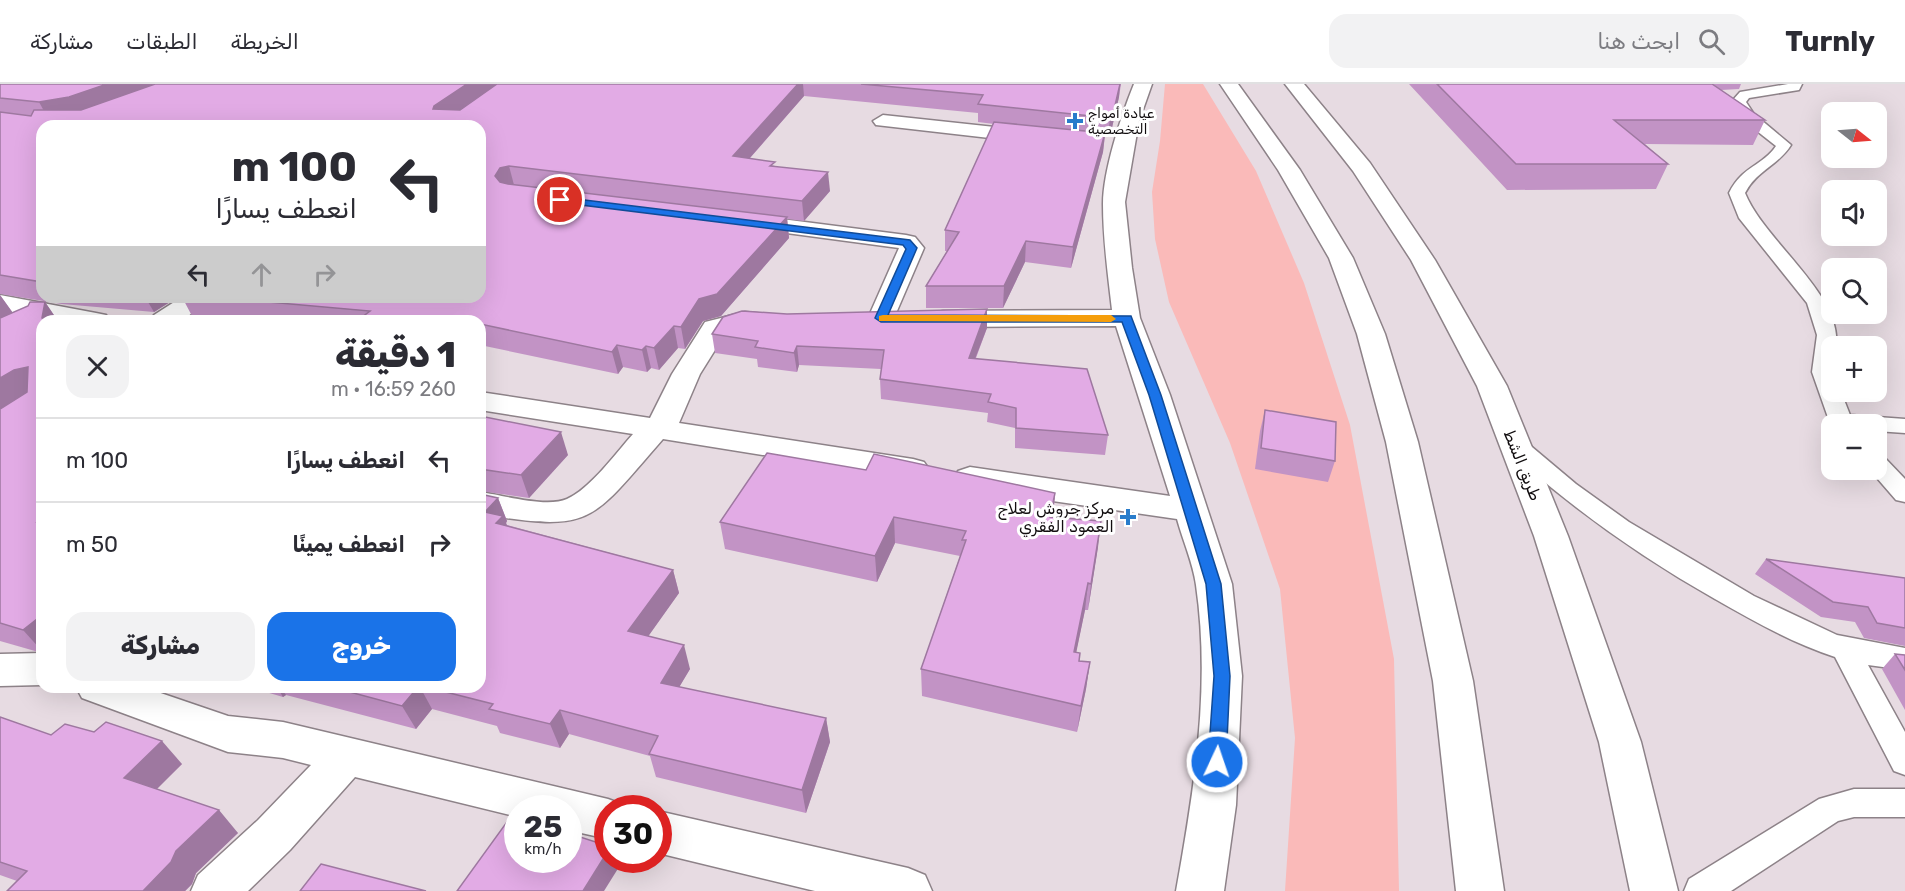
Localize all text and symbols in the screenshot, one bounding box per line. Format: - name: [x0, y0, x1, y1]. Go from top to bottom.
- search box: [1329, 14, 1749, 68]
- icon: search: [1695, 25, 1728, 58]
- text: Turnly: [1785, 25, 1875, 58]
- text: ابحث هنا: [1597, 28, 1680, 55]
- text: مشاركة: [30, 29, 93, 54]
- text: الطبقات: [126, 29, 198, 54]
- text: الخريطة: [231, 29, 299, 54]
- north arrow: [1821, 102, 1887, 168]
- map controls: [1821, 102, 1887, 480]
- place label: عيادة أمواج التخصصية: [1088, 105, 1155, 138]
- marker: عيادة أمواج التخصصية: [1066, 112, 1084, 130]
- text: 100 m: [232, 142, 357, 192]
- icon: left: [378, 144, 456, 222]
- pin: [534, 174, 585, 225]
- button: sound: [1821, 180, 1887, 246]
- icon: arrive: [543, 183, 576, 216]
- text: انعطف يسارًا: [215, 193, 357, 225]
- icon: left: [182, 258, 215, 291]
- icon: ahead: [245, 258, 278, 291]
- icon: right: [308, 258, 341, 291]
- button: search: [1821, 258, 1887, 324]
- text: 1 دقيقة: [335, 333, 456, 376]
- button: close: [66, 335, 129, 398]
- button: +: [1821, 336, 1887, 402]
- text: 260 m · 16:59: [331, 377, 456, 401]
- button: −: [1821, 414, 1887, 480]
- street label: طريق الشط: [1499, 427, 1545, 504]
- icon: left: [423, 444, 456, 477]
- text: 100 m: [66, 447, 128, 474]
- text: انعطف يسارًا: [286, 447, 405, 474]
- place label: مركز جروش لعلاج العمود الفقري: [997, 499, 1114, 538]
- marker: مركز جروش لعلاج العمود الفقري: [1119, 508, 1137, 526]
- icon: right: [423, 528, 456, 561]
- text: 50 m: [66, 531, 118, 558]
- text: انعطف يمينًا: [292, 531, 405, 558]
- button: مشاركة: [66, 612, 255, 681]
- button: خروج: [267, 612, 456, 681]
- position arrow: [1185, 730, 1249, 794]
- speed limit sign: 30: [594, 795, 672, 873]
- text: 25: [524, 809, 562, 845]
- text: km/h: [524, 840, 562, 858]

